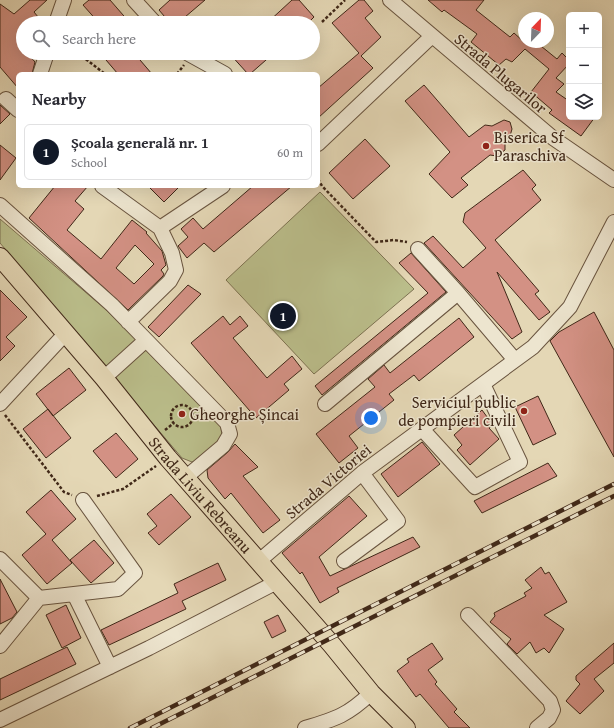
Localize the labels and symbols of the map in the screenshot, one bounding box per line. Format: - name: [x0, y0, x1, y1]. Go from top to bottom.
- north arrow: [518, 12, 554, 48]
- street label: Strada Plugarilor: [449, 27, 553, 119]
- place label: Biserica Sf Paraschiva: [494, 125, 566, 167]
- marker: Biserica Sf Paraschiva: [481, 141, 491, 151]
- pin: 1: [270, 301, 296, 331]
- place label: Serviciul public de pompieri civili: [398, 390, 517, 432]
- place label: Gheorghe Șincai: [190, 402, 300, 426]
- marker: Serviciul public de pompieri civili: [519, 406, 529, 416]
- your location: [361, 408, 381, 428]
- marker: Gheorghe Șincai: [177, 409, 187, 419]
- street label: Strada Liviu Rebreanu: [143, 431, 258, 559]
- street label: Strada Victoriei: [280, 437, 377, 524]

